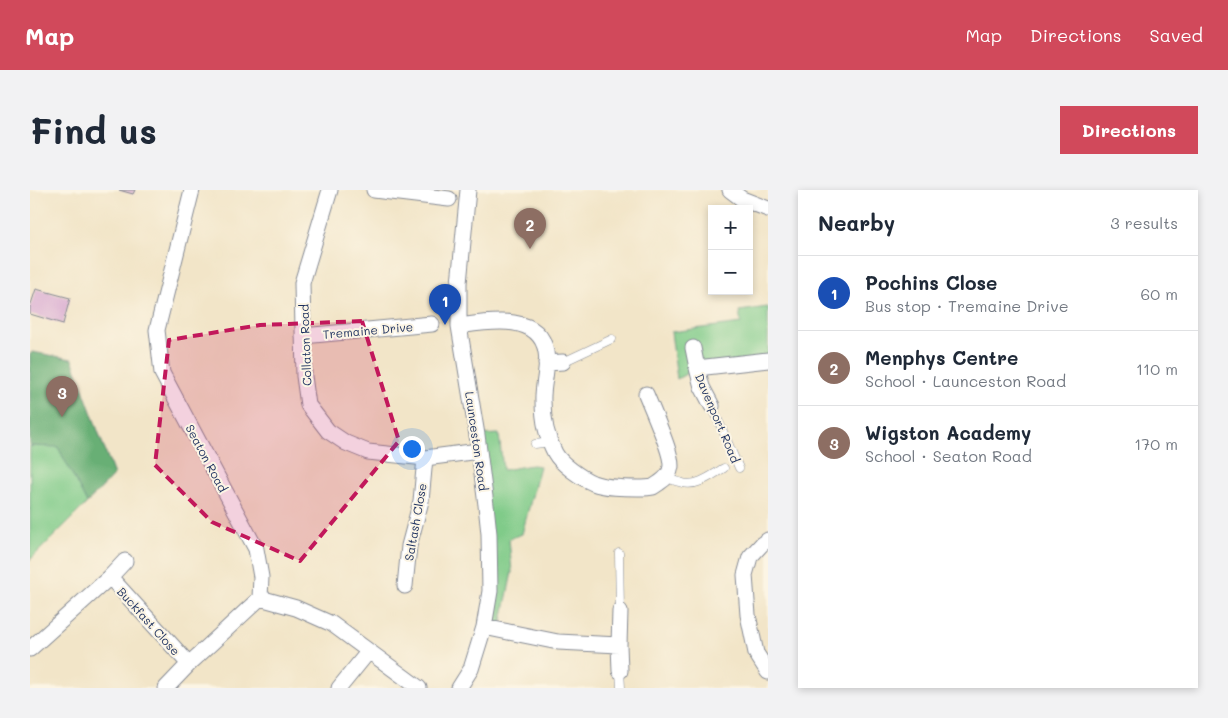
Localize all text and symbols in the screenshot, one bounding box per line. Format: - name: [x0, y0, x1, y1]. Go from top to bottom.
- text: Map: [25, 20, 74, 51]
- text: Map: [965, 23, 1002, 47]
- text: Directions: [1030, 23, 1122, 47]
- text: Saved: [1150, 23, 1203, 47]
- button: Directions: [1060, 106, 1198, 154]
- text: Find us: [30, 107, 157, 153]
- map controls: [708, 205, 753, 295]
- button: +: [708, 205, 753, 250]
- pin: 2: [514, 208, 546, 249]
- text: Nearby: [818, 209, 895, 236]
- text: 3 results: [1110, 212, 1178, 233]
- button: −: [708, 250, 753, 295]
- text: Pochins Close: [865, 270, 997, 295]
- text: 1: [830, 283, 838, 304]
- text: 60 m: [1141, 283, 1178, 304]
- pin: 1: [429, 284, 461, 325]
- text: Bus stop · Tremaine Drive: [865, 295, 1069, 316]
- street label: Collaton Road: [296, 303, 314, 386]
- street label: Tremaine Drive: [322, 318, 414, 342]
- text: Menphys Centre: [865, 345, 1018, 370]
- text: 2: [830, 358, 838, 379]
- text: 110 m: [1136, 358, 1178, 379]
- text: School · Launceston Road: [865, 370, 1066, 391]
- street label: Davenport Road: [692, 371, 744, 466]
- pin: 3: [46, 376, 78, 417]
- street label: Launceston Road: [462, 390, 492, 492]
- text: Wigston Academy: [865, 420, 1031, 445]
- street label: Seaton Road: [182, 421, 232, 495]
- text: 3: [829, 433, 839, 454]
- text: 170 m: [1134, 433, 1178, 454]
- your location: [399, 436, 425, 462]
- text: School · Seaton Road: [865, 445, 1032, 466]
- street label: Saltash Close: [400, 482, 430, 562]
- street label: Buckfast Close: [114, 584, 184, 658]

